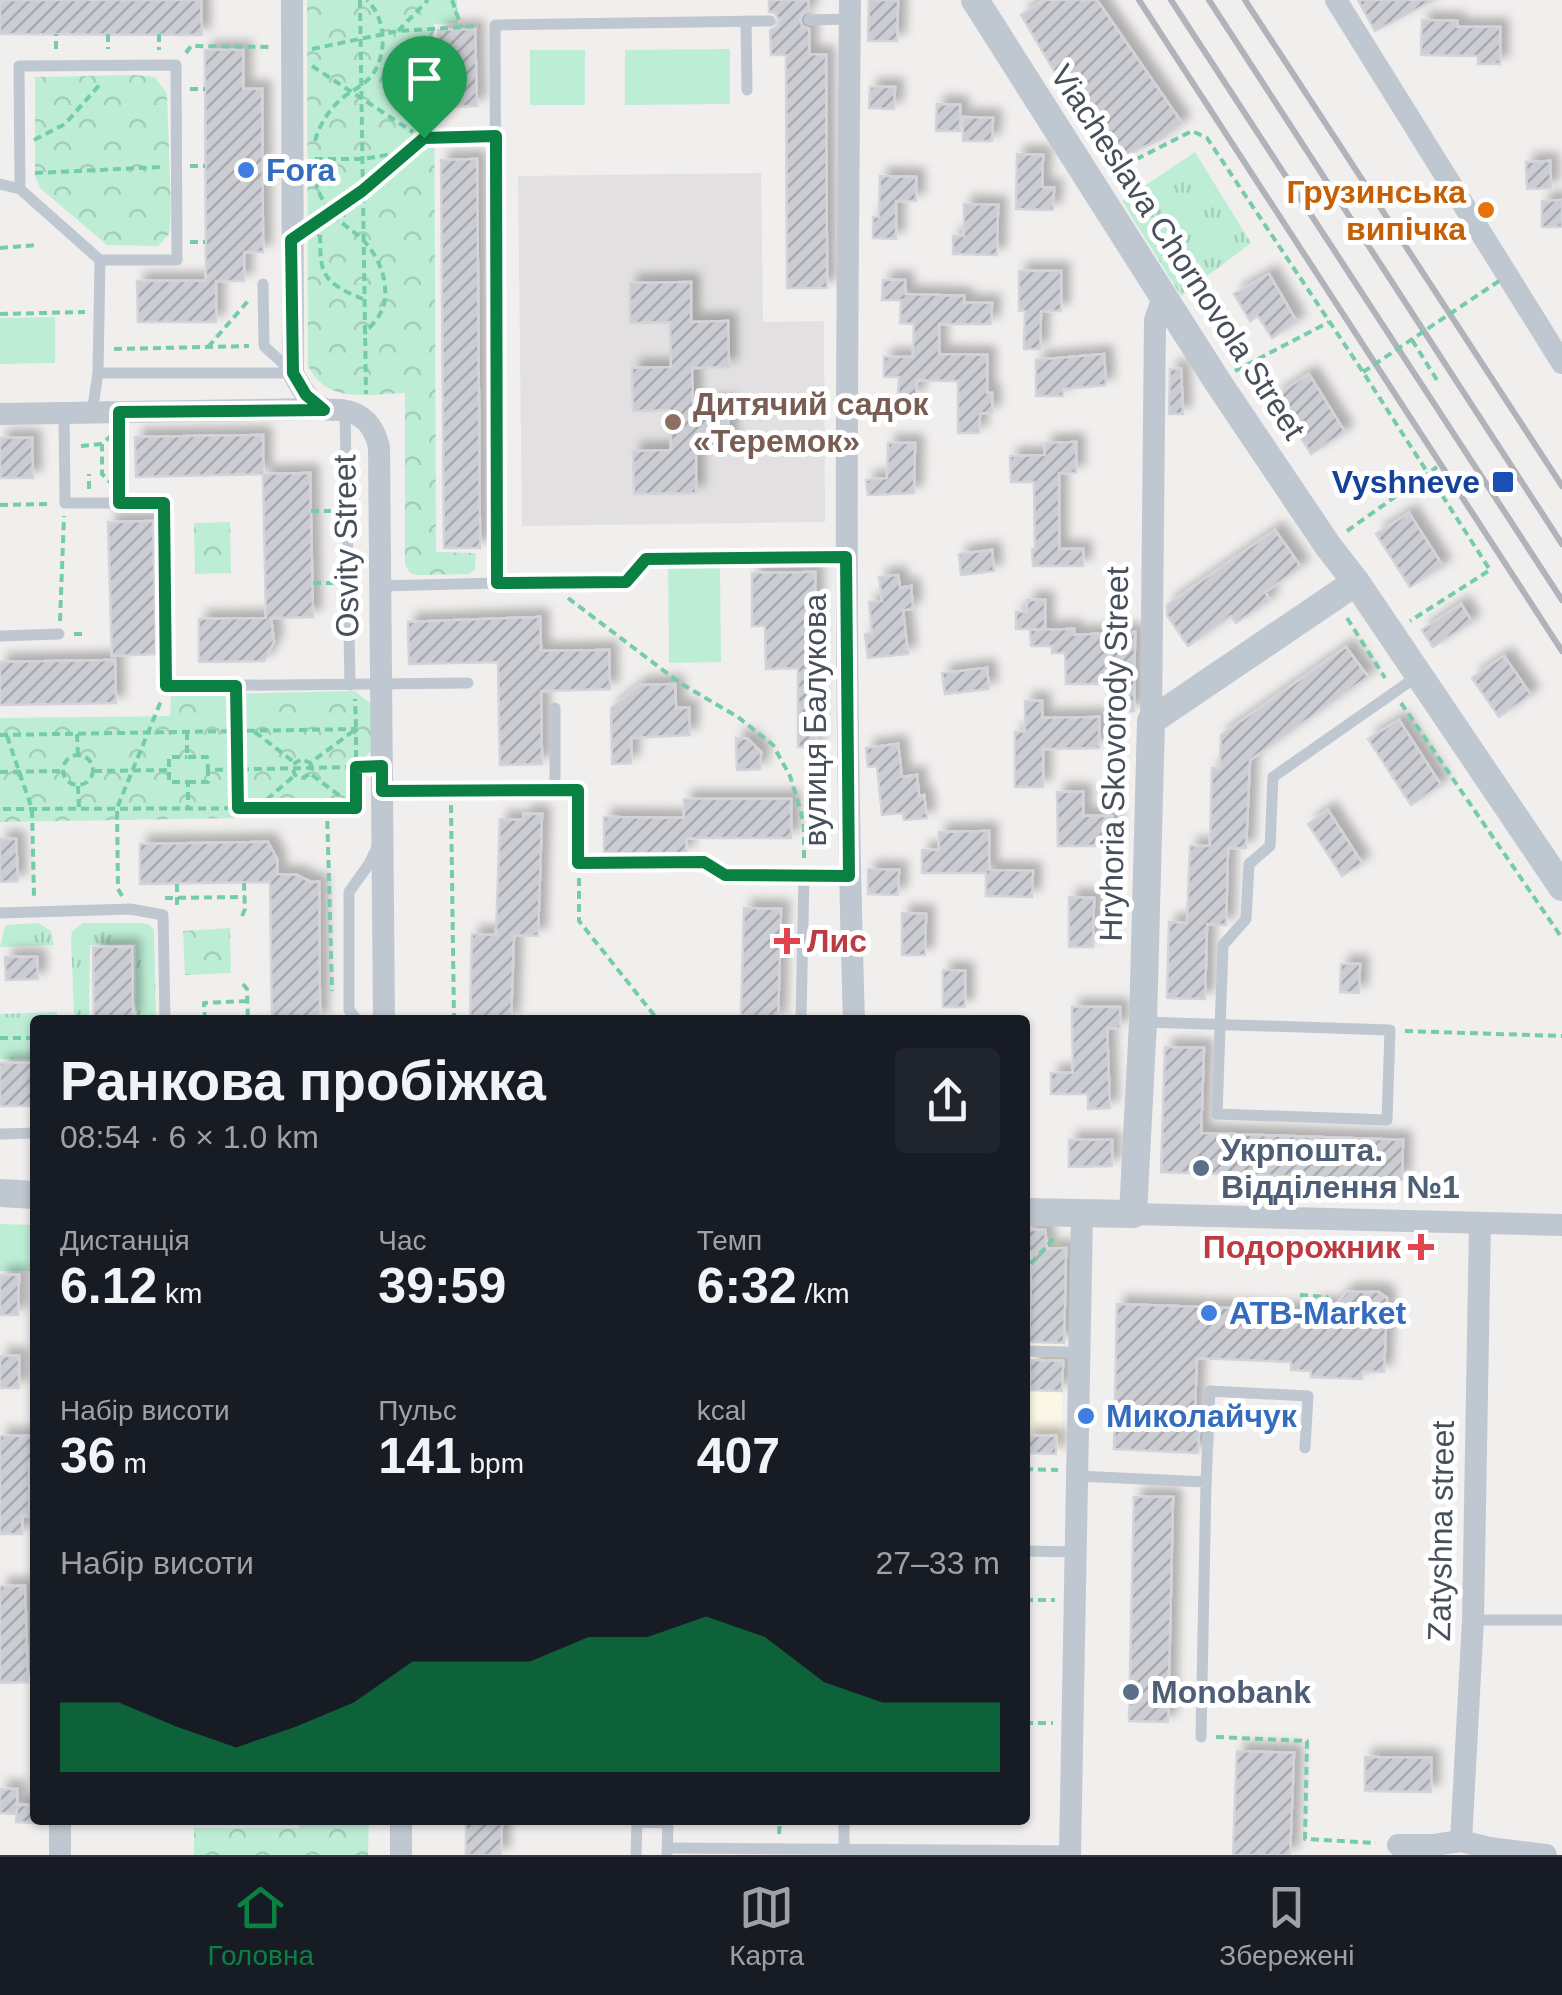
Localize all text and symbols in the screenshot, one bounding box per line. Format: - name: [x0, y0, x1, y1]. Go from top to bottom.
- pin: [382, 36, 467, 139]
- icon: arrive: [397, 51, 452, 106]
- street label: Viacheslava Chornovola Street: [1043, 58, 1313, 446]
- place label: Fora: [266, 152, 336, 188]
- marker: Fora: [235, 159, 257, 181]
- place label: Грузинська випічка: [1286, 174, 1466, 247]
- marker: Грузинська випічка: [1475, 199, 1497, 221]
- place label: Дитячий садок «Теремок»: [693, 386, 929, 459]
- marker: Дитячий садок «Теремок»: [662, 411, 684, 433]
- street label: Osvity Street: [326, 454, 366, 638]
- place label: Vyshneve: [1332, 464, 1480, 500]
- marker: Vyshneve: [1490, 469, 1516, 495]
- street label: Hryhoria Skovorody Street: [1093, 566, 1135, 942]
- street label: вулиця Балукова: [797, 593, 833, 846]
- place label: Лис: [807, 923, 867, 959]
- marker: Лис: [776, 930, 798, 952]
- button: share: [895, 1048, 1000, 1153]
- text: Ранкова пробіжка: [60, 1050, 546, 1112]
- text: 08:54 · 6 × 1.0 km: [60, 1119, 319, 1155]
- place label: Укрпошта. Відділення №1: [1221, 1132, 1460, 1205]
- marker: Укрпошта. Відділення №1: [1190, 1157, 1212, 1179]
- text: Дистанція: [60, 1225, 190, 1256]
- text: Час: [378, 1225, 427, 1256]
- text: Темп: [697, 1225, 762, 1256]
- place label: Подорожник: [1203, 1229, 1402, 1265]
- marker: Подорожник: [1410, 1236, 1432, 1258]
- text: 6.12: [60, 1258, 157, 1314]
- text: 39:59: [378, 1258, 506, 1314]
- text: 6:32: [697, 1258, 797, 1314]
- text: km: [157, 1278, 202, 1309]
- text: /km: [797, 1278, 850, 1309]
- place label: ATB-Market: [1229, 1295, 1407, 1331]
- marker: ATB-Market: [1198, 1302, 1220, 1324]
- text: Набір висоти: [60, 1395, 230, 1426]
- text: Пульс: [378, 1395, 457, 1426]
- text: kcal: [697, 1395, 746, 1426]
- place label: Миколайчук: [1106, 1398, 1298, 1434]
- marker: Миколайчук: [1075, 1405, 1097, 1427]
- street label: Zatyshna street: [1421, 1420, 1461, 1642]
- text: 36: [60, 1428, 116, 1484]
- text: 141: [378, 1428, 462, 1484]
- text: 407: [697, 1428, 780, 1484]
- text: m: [116, 1448, 147, 1479]
- text: bpm: [462, 1448, 524, 1479]
- text: Набір висоти: [60, 1545, 254, 1581]
- text: 27–33 m: [875, 1545, 1000, 1581]
- place label: Monobank: [1151, 1674, 1311, 1710]
- marker: Monobank: [1120, 1681, 1142, 1703]
- tab: Головна: [208, 1880, 314, 1972]
- tab: Карта: [729, 1880, 804, 1972]
- tab: Збережені: [1219, 1880, 1354, 1972]

